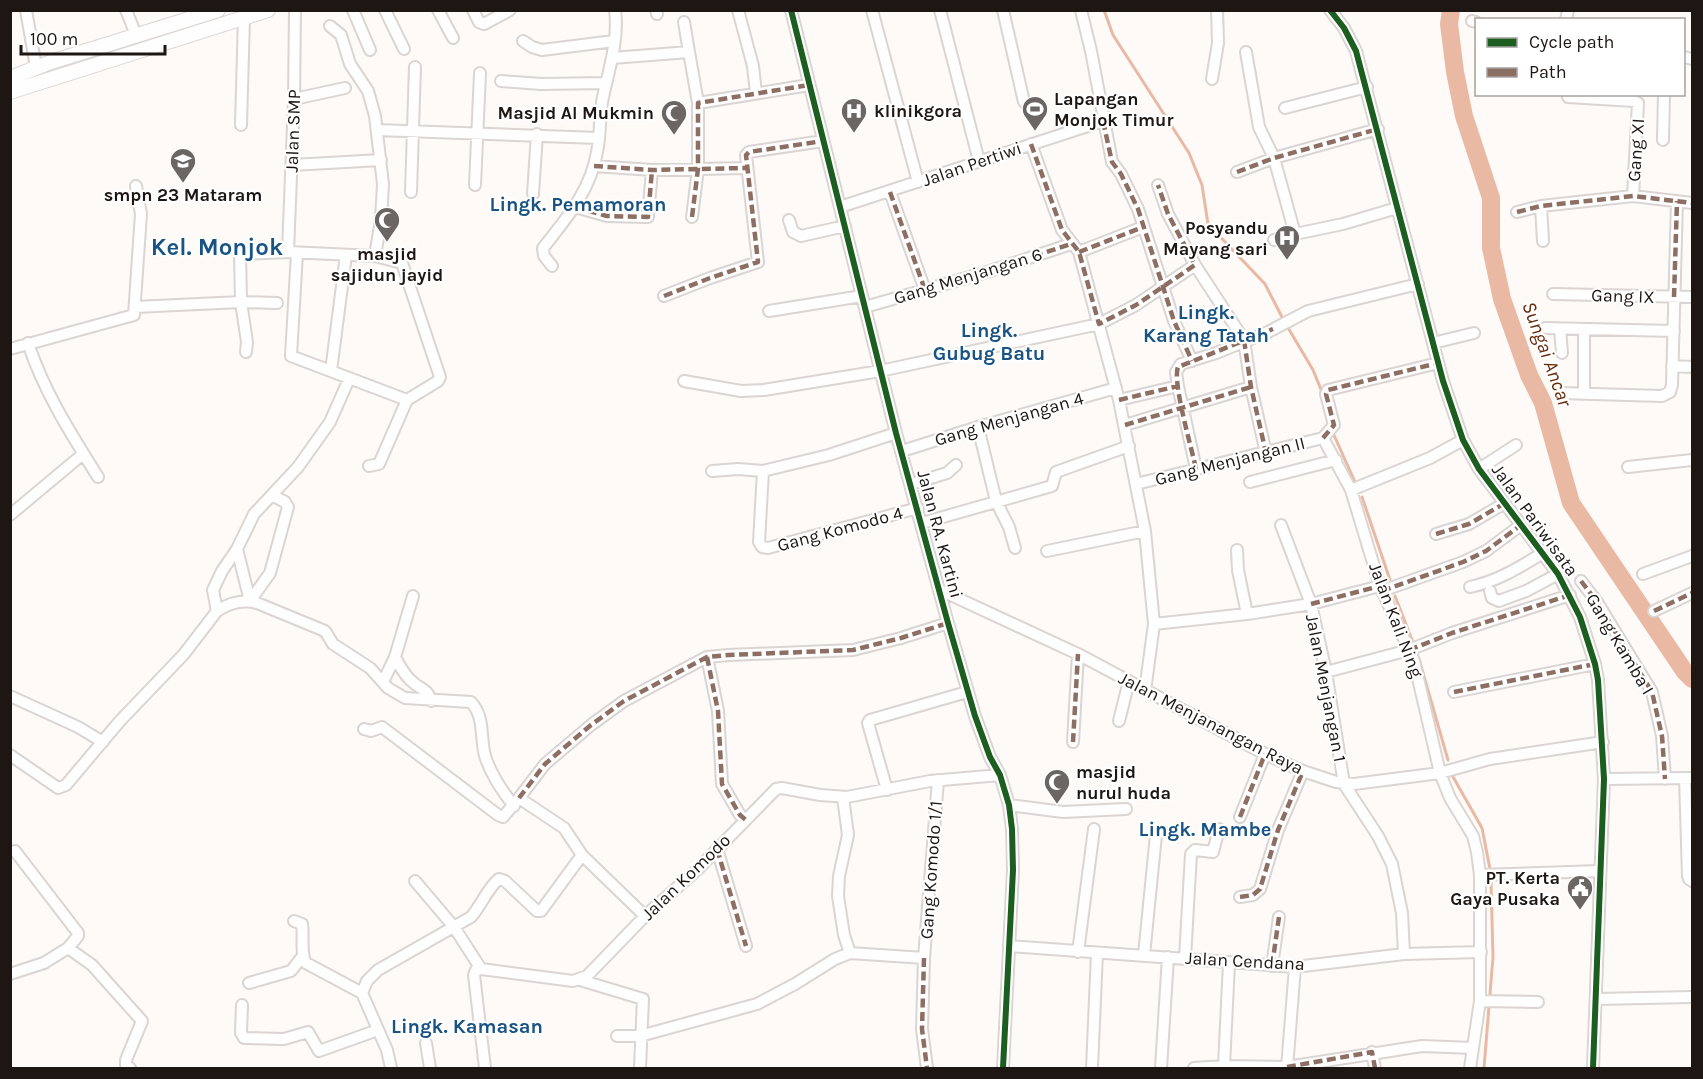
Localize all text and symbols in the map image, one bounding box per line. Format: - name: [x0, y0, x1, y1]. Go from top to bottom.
- scale bar: [21, 18, 165, 56]
- legend: [1475, 18, 1685, 96]
- text: 100 m: [30, 28, 78, 50]
- text: Cycle path: [1529, 31, 1614, 53]
- text: Path: [1529, 61, 1567, 83]
- place label: Lapangan Monjok Timur: [1054, 88, 1173, 131]
- street label: Jalan SMP: [281, 89, 305, 173]
- sports icon: Lapangan Monjok Timur: [1020, 94, 1050, 132]
- hospital icon: klinikgora: [839, 96, 869, 134]
- mosque icon: Masjid Al Mukmin: [659, 98, 689, 136]
- place label: klinikgora: [874, 100, 962, 122]
- place label: Masjid Al Mukmin: [498, 102, 654, 124]
- street label: Gang XI: [1623, 118, 1649, 182]
- street label: Jalan Pertiwi: [919, 137, 1025, 191]
- school or university icon: smpn 23 Mataram: [168, 146, 198, 184]
- place label: smpn 23 Mataram: [104, 184, 262, 206]
- district label: Lingk. Pemamoran: [490, 193, 666, 216]
- mosque icon: masjid sajidun jayid: [372, 205, 402, 243]
- place label: Posyandu Mayang sari: [1163, 217, 1268, 260]
- hospital icon: Posyandu Mayang sari: [1272, 223, 1302, 261]
- district label: Kel. Monjok: [151, 233, 283, 261]
- place label: masjid sajidun jayid: [331, 243, 443, 286]
- street label: Gang Menjangan 6: [891, 243, 1045, 309]
- street label: Gang IX: [1591, 284, 1655, 308]
- water label: Sungai Ancar: [1517, 298, 1577, 411]
- district label: Lingk. Karang Tatah: [1143, 301, 1269, 347]
- district label: Lingk. Gubug Batu: [933, 319, 1045, 365]
- street label: Gang Menjangan 4: [932, 387, 1086, 451]
- street label: Gang Menjangan II: [1153, 432, 1307, 490]
- street label: Jalan Pariwisata: [1487, 460, 1583, 580]
- street label: Jalan RA. Kartini: [912, 467, 968, 601]
- street label: Gang Komodo 4: [775, 502, 905, 556]
- street label: Jalan Kali Ning: [1364, 559, 1428, 681]
- street label: Gang Kamba I: [1581, 589, 1659, 699]
- street label: Jalan Menjangan 1: [1301, 612, 1351, 764]
- street label: Jalan Menjanangan Raya: [1115, 667, 1307, 779]
- place label: masjid nurul huda: [1076, 761, 1171, 804]
- mosque icon: masjid nurul huda: [1042, 767, 1072, 805]
- street label: Gang Komodo 1/1: [915, 800, 947, 940]
- district label: Lingk. Mambe: [1139, 818, 1271, 841]
- street label: Jalan Komodo: [637, 829, 735, 925]
- place label: PT. Kerta Gaya Pusaka: [1450, 867, 1560, 910]
- public building icon: PT. Kerta Gaya Pusaka: [1565, 873, 1595, 911]
- street label: Jalan Cendana: [1185, 947, 1305, 975]
- district label: Lingk. Kamasan: [391, 1015, 543, 1038]

